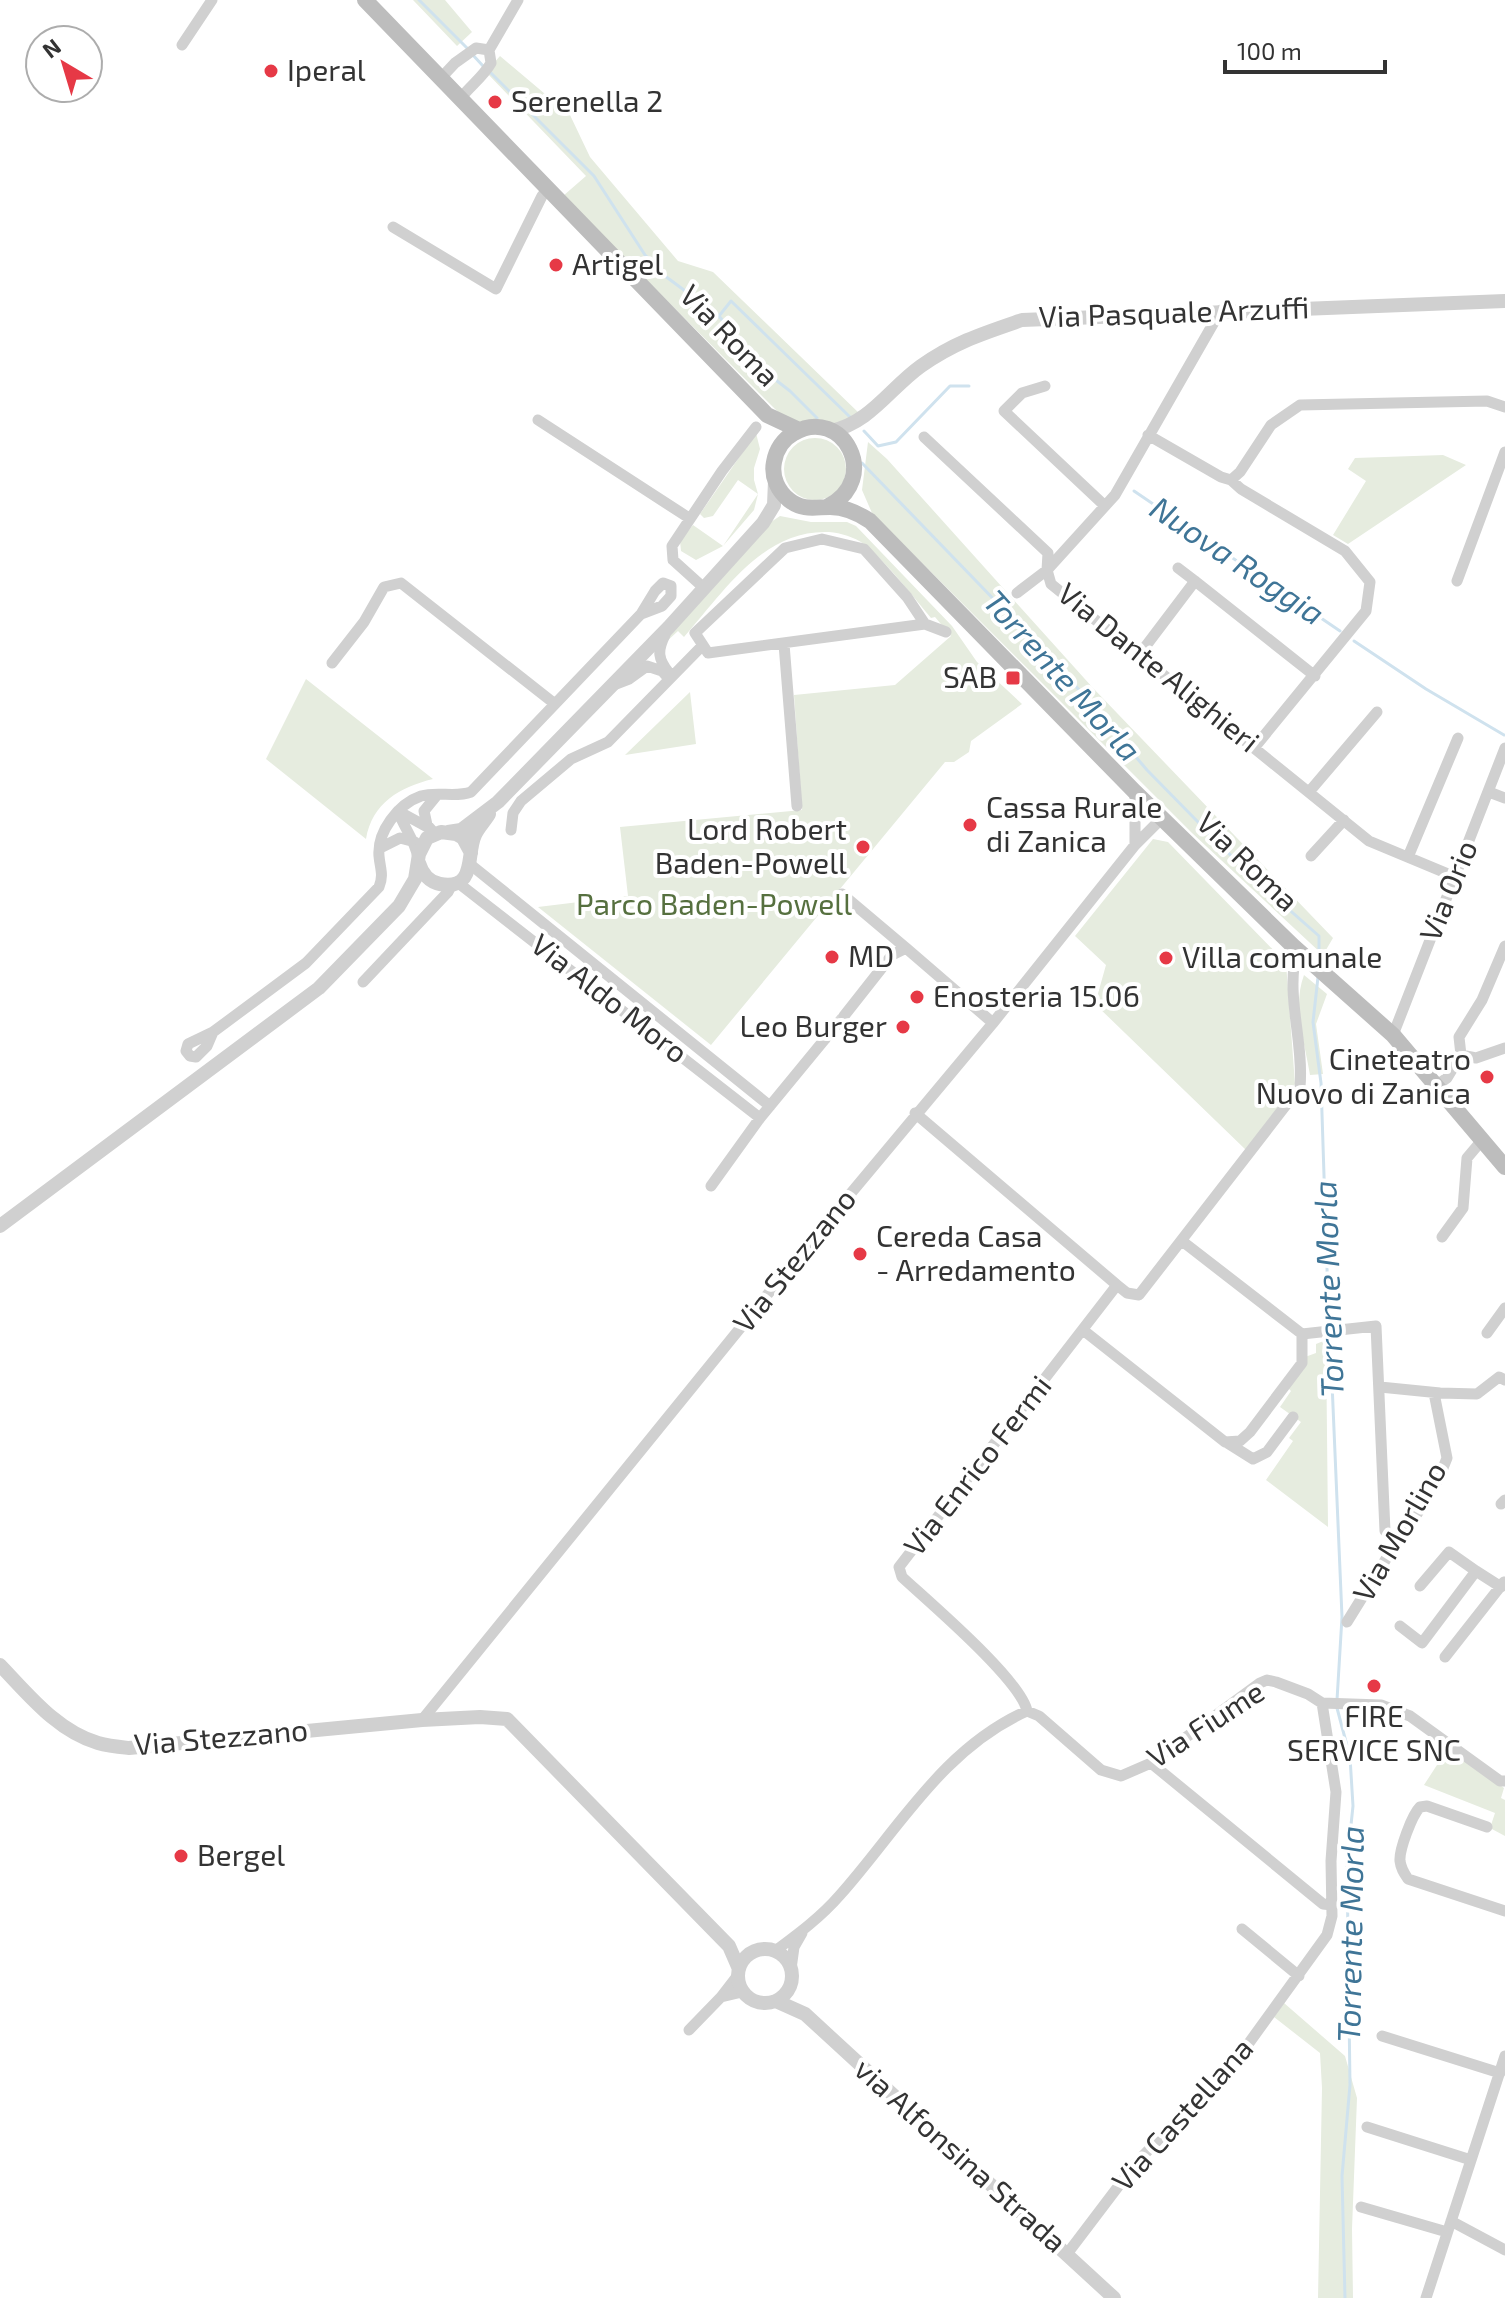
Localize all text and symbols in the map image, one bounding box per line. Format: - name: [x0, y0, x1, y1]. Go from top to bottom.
- north arrow: [24, 24, 104, 104]
- scale bar: [1225, 24, 1385, 74]
- text: N: [37, 32, 65, 63]
- text: 100 m: [1237, 36, 1302, 65]
- place label: Iperal: [287, 51, 366, 87]
- marker: Iperal: [262, 62, 280, 80]
- place label: Serenella 2: [511, 82, 663, 118]
- marker: Serenella 2: [486, 93, 504, 111]
- place label: Artigel: [572, 245, 663, 281]
- marker: Artigel: [547, 256, 565, 274]
- street label: Via Roma: [673, 276, 788, 393]
- street label: Via Pasquale Arzuffi: [1038, 288, 1310, 334]
- water label: Nuova Roggia: [1143, 487, 1332, 632]
- street label: Via Dante Alighieri: [1051, 574, 1267, 759]
- water label: Torrente Morla: [977, 581, 1150, 768]
- place label: SAB: [943, 658, 997, 694]
- marker: SAB: [1004, 669, 1022, 687]
- place label: Cassa Rurale di Zanica: [986, 788, 1162, 858]
- street label: Via Roma: [1190, 803, 1307, 918]
- place label: Lord Robert Baden-Powell: [655, 810, 847, 880]
- marker: Cassa Rurale di Zanica: [961, 816, 979, 834]
- street label: Via Orio: [1411, 835, 1484, 946]
- marker: Lord Robert Baden-Powell: [854, 838, 872, 856]
- park label: Parco Baden-Powell: [576, 885, 852, 921]
- street label: Via Aldo Moro: [525, 925, 696, 1070]
- place label: MD: [848, 937, 894, 973]
- place label: Villa comunale: [1182, 938, 1382, 974]
- marker: MD: [823, 948, 841, 966]
- marker: Villa comunale: [1157, 949, 1175, 967]
- place label: Enosteria 15.06: [933, 977, 1140, 1013]
- marker: Enosteria 15.06: [908, 988, 926, 1006]
- place label: Leo Burger: [739, 1007, 887, 1043]
- marker: Leo Burger: [894, 1018, 912, 1036]
- place label: Cineteatro Nuovo di Zanica: [1256, 1040, 1471, 1110]
- marker: Cineteatro Nuovo di Zanica: [1478, 1068, 1496, 1086]
- water label: Torrente Morla: [1304, 1180, 1350, 1398]
- street label: Via Stezzano: [725, 1181, 862, 1339]
- place label: Cereda Casa - Arredamento: [876, 1217, 1076, 1287]
- marker: Cereda Casa - Arredamento: [851, 1245, 869, 1263]
- street label: Via Enrico Fermi: [895, 1368, 1058, 1562]
- street label: Via Morlino: [1344, 1455, 1453, 1607]
- street label: Via Fiume: [1140, 1672, 1270, 1774]
- marker: FIRE SERVICE SNC: [1365, 1677, 1383, 1695]
- place label: FIRE SERVICE SNC: [1287, 1697, 1461, 1767]
- street label: Via Stezzano: [132, 1710, 309, 1762]
- water label: Torrente Morla: [1328, 1825, 1370, 2043]
- place label: Bergel: [197, 1836, 285, 1872]
- marker: Bergel: [172, 1847, 190, 1865]
- street label: Via Castellana: [1103, 2030, 1260, 2198]
- street label: via Alfonsina Strada: [848, 2050, 1075, 2259]

